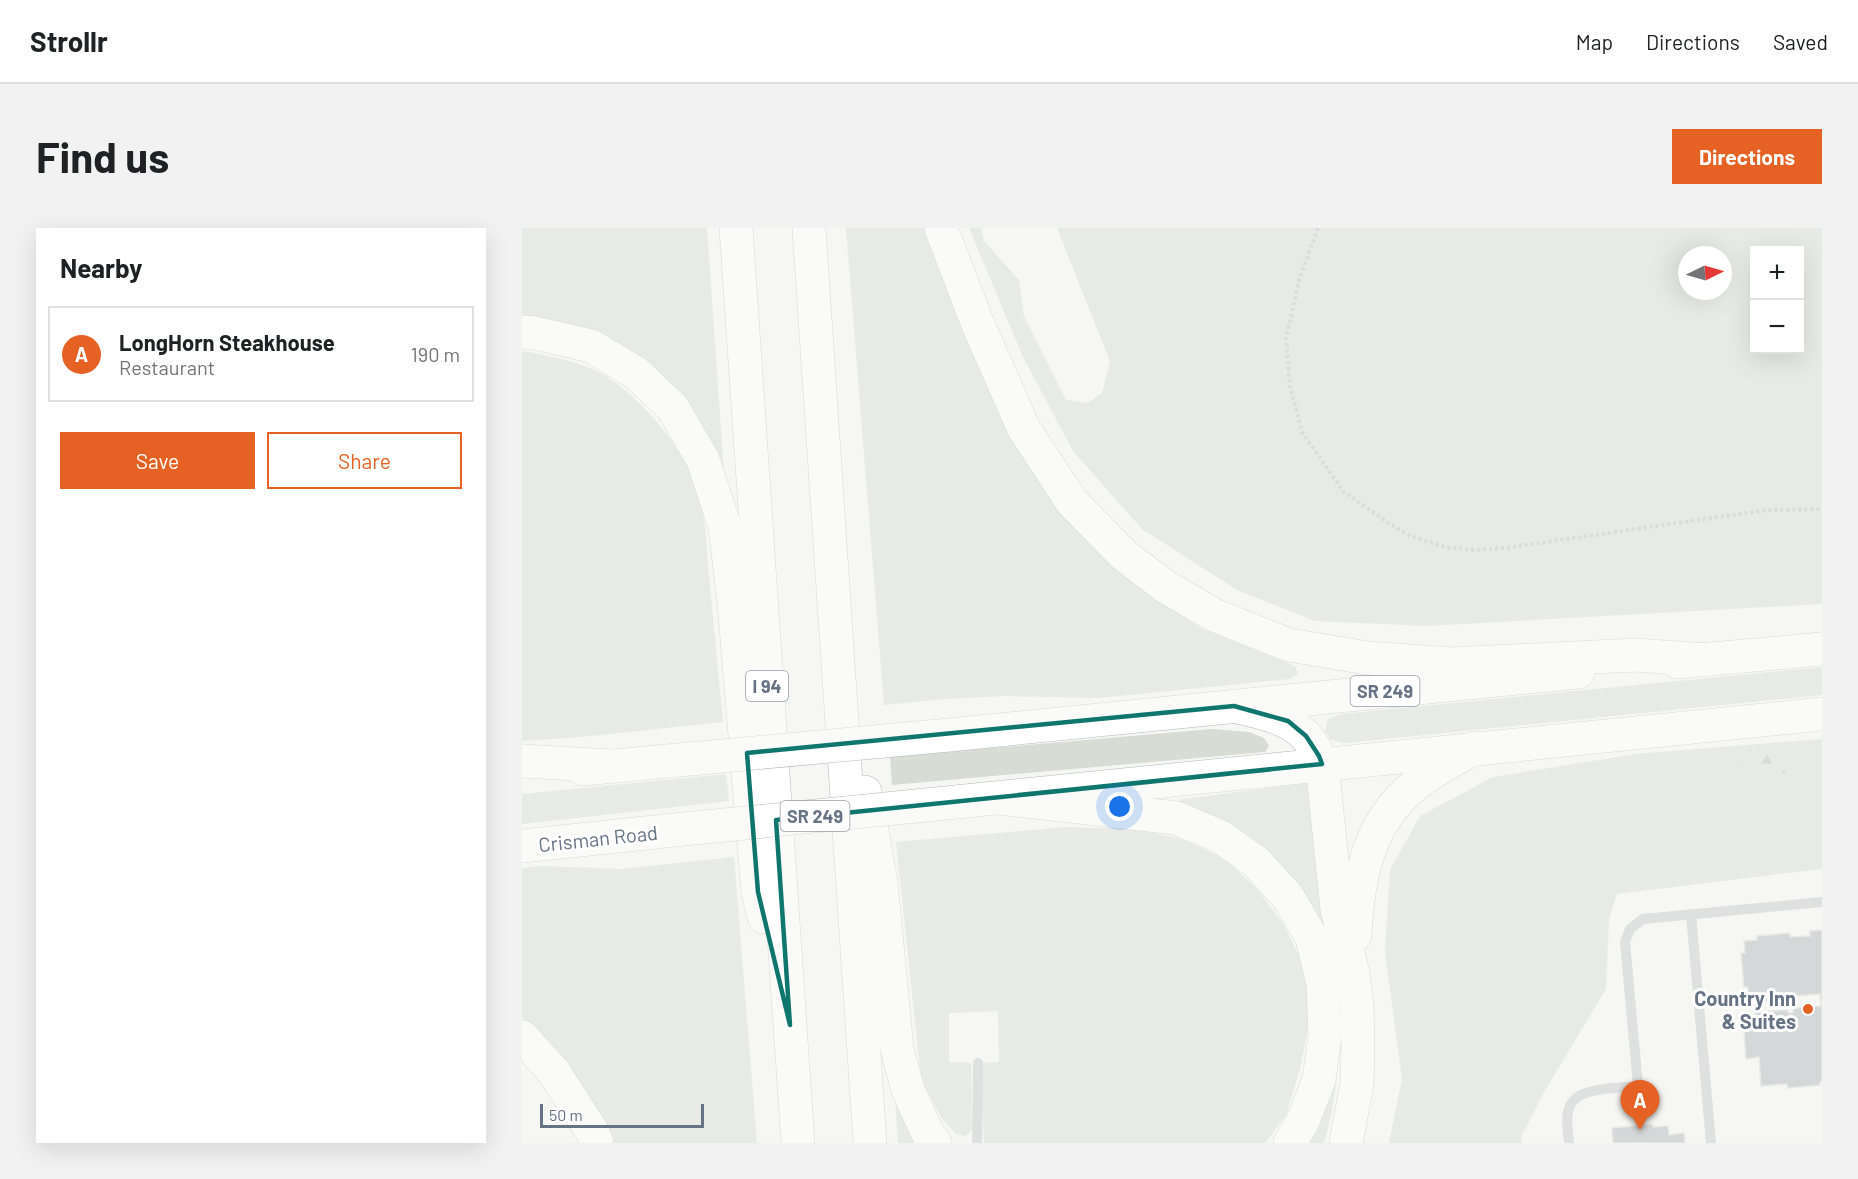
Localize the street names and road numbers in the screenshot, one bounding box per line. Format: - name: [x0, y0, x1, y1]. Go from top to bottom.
- road number: I 94: [746, 671, 788, 701]
- road number: SR 249: [1350, 676, 1420, 706]
- road number: SR 249: [780, 801, 850, 831]
- street label: Crisman Road: [537, 820, 659, 856]

